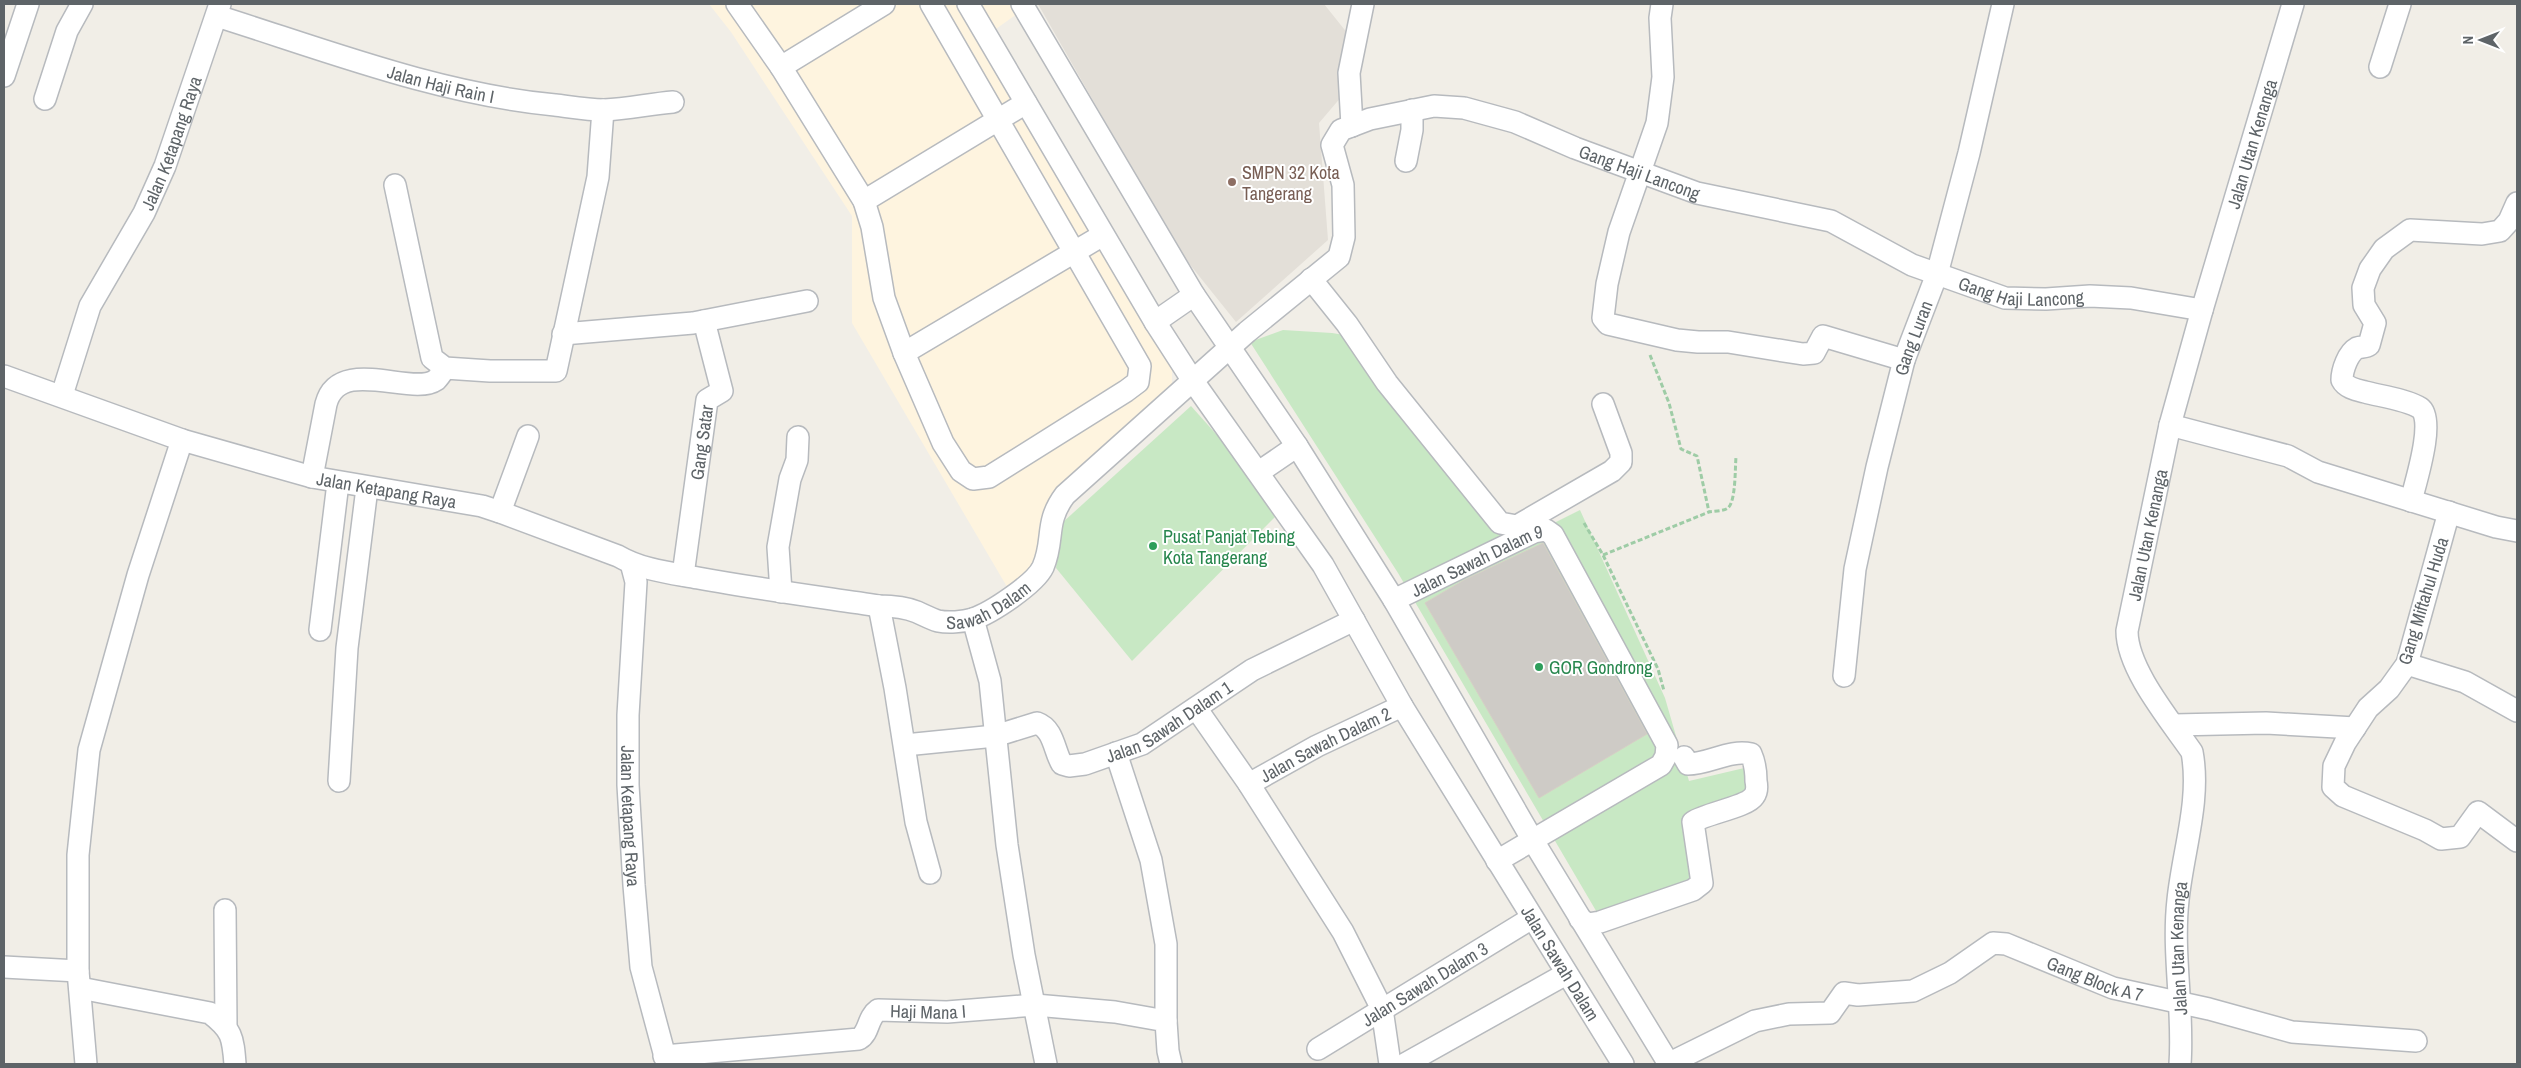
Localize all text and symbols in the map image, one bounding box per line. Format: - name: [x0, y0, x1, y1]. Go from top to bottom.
- north arrow: [2456, 15, 2506, 65]
- text: N: [2459, 36, 2477, 44]
- street label: Jalan Haji Rain I: [384, 59, 496, 109]
- street label: Jalan Ketapang Raya: [134, 73, 207, 214]
- street label: Jalan Utan Kenanga: [2220, 76, 2283, 211]
- street label: Gang Haji Lancong: [1576, 138, 1705, 206]
- place label: SMPN 32 Kota Tangerang: [1242, 160, 1340, 206]
- marker: SMPN 32 Kota Tangerang: [1226, 176, 1238, 188]
- street label: Gang Haji Lancong: [1955, 270, 2085, 312]
- street label: Gang Luran: [1888, 297, 1938, 378]
- street label: Gang Satar: [684, 403, 719, 481]
- street label: Jalan Ketapang Raya: [315, 466, 458, 514]
- street label: Jalan Utan Kenanga: [2121, 467, 2173, 603]
- street label: Jalan Sawah Dalam 9: [1407, 518, 1544, 602]
- place label: Pusat Panjat Tebing Kota Tangerang: [1163, 524, 1296, 570]
- street label: Gang Miftahul Huda: [2392, 534, 2454, 668]
- marker: Pusat Panjat Tebing Kota Tangerang: [1147, 540, 1159, 552]
- street label: Sawah Dalam: [946, 575, 1036, 635]
- place label: GOR Gondrong: [1549, 655, 1653, 680]
- marker: GOR Gondrong: [1533, 661, 1545, 673]
- street label: Jalan Sawah Dalam 1: [1102, 674, 1238, 768]
- street label: Jalan Sawah Dalam 2: [1255, 701, 1395, 788]
- street label: Jalan Ketapang Raya: [616, 745, 647, 887]
- street label: Jalan Utan Kenanga: [2164, 880, 2193, 1016]
- street label: Jalan Sawah Dalam: [1515, 901, 1606, 1025]
- street label: Jalan Sawah Dalam 3: [1357, 936, 1492, 1032]
- street label: Gang Block A 7: [2043, 950, 2146, 1007]
- street label: Haji Mana I: [890, 998, 967, 1025]

